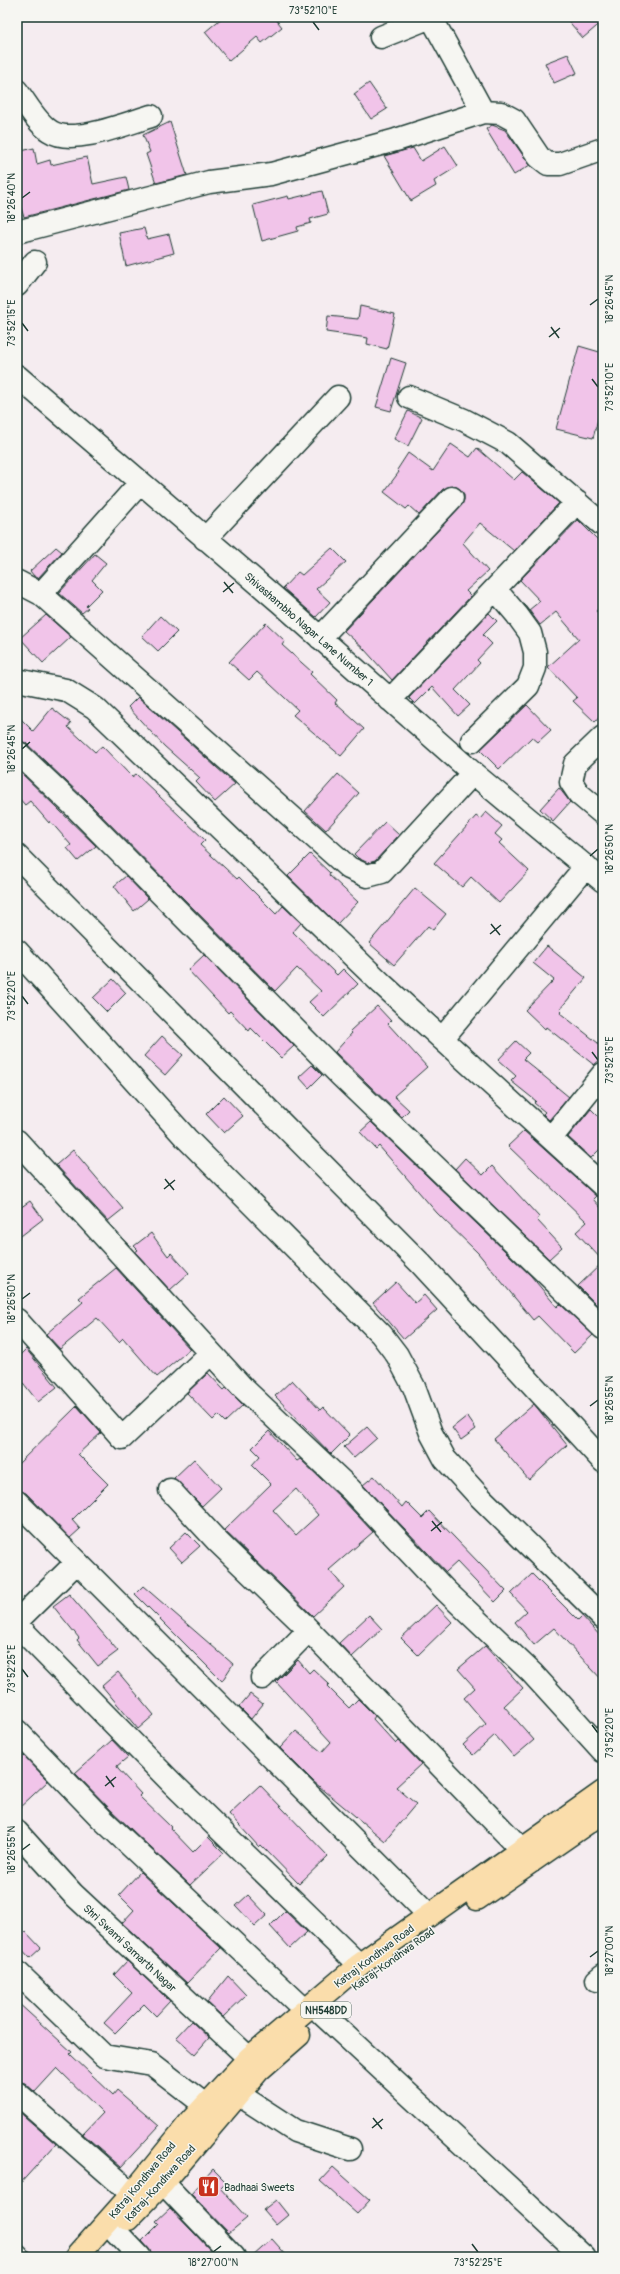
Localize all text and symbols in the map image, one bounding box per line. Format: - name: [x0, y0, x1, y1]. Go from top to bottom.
- text: 73°52'10"E: [289, 5, 337, 17]
- text: 18°26'40"N: [6, 173, 18, 223]
- text: 18°26'45"N: [604, 274, 616, 323]
- text: 73°52'15"E: [6, 300, 18, 346]
- text: 73°52'10"E: [604, 363, 616, 411]
- street label: Shivashambho Nagar Lane Number 1: [242, 570, 376, 689]
- text: 18°26'45"N: [6, 724, 18, 773]
- text: 18°26'50"N: [604, 824, 616, 874]
- text: 73°52'20"E: [6, 971, 18, 1021]
- text: 73°52'15"E: [604, 1037, 616, 1083]
- text: 18°26'50"N: [6, 1274, 18, 1324]
- text: 18°26'55"N: [604, 1376, 616, 1424]
- text: 73°52'25"E: [6, 1645, 18, 1693]
- text: 73°52'20"E: [604, 1708, 616, 1758]
- text: 18°26'55"N: [6, 1826, 18, 1874]
- street label: Shri Swami Samarth Nagar: [80, 1902, 179, 1995]
- street label: Katraj Kondhwa Road: [332, 1922, 417, 1991]
- street label: Katraj-Kondhwa Road: [349, 1925, 437, 1994]
- text: 18°27'00"N: [604, 1925, 616, 1976]
- road number: NH548DD: [301, 2002, 351, 2018]
- street label: Katraj Kondhwa Road: [106, 2139, 178, 2222]
- street label: Katraj-Kondhwa Road: [122, 2142, 198, 2224]
- restaurant icon: Badhaai Sweets: [196, 2174, 222, 2200]
- place label: Badhaai Sweets: [224, 2181, 295, 2194]
- text: 18°27'00"N: [188, 2257, 239, 2269]
- text: 73°52'25"E: [454, 2257, 502, 2269]

